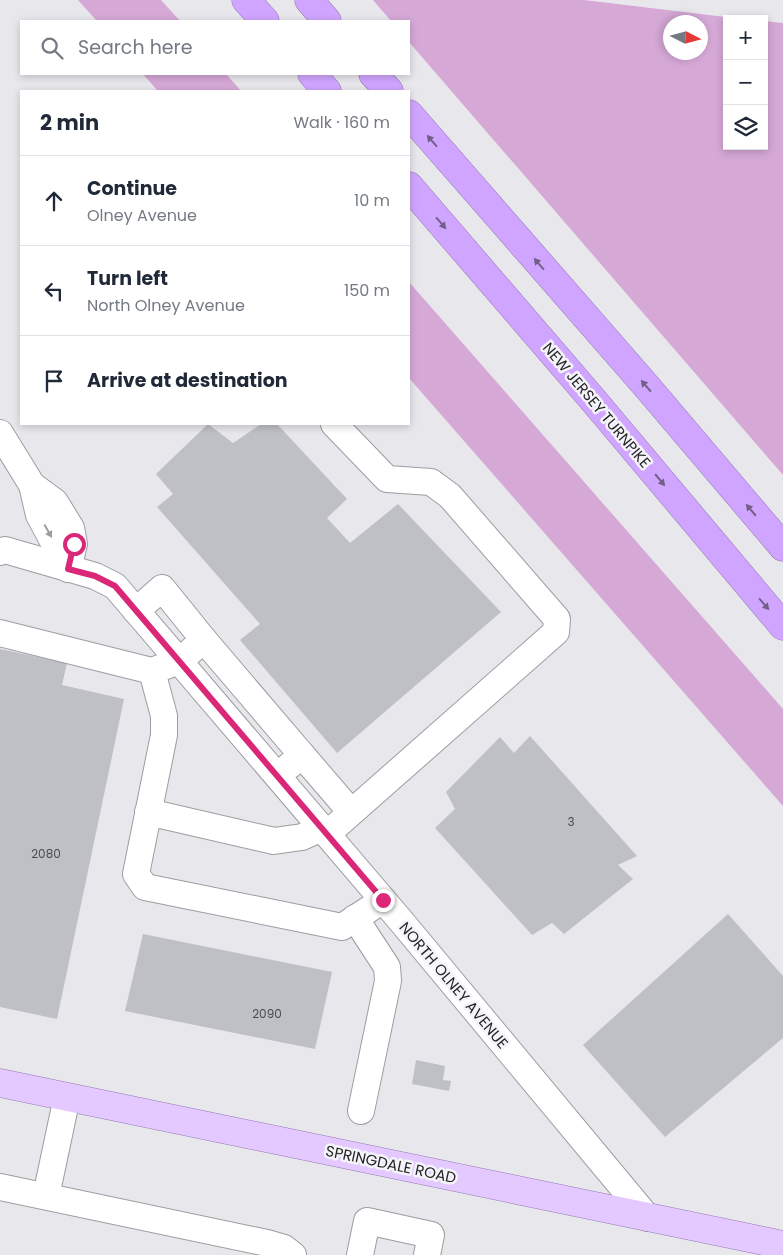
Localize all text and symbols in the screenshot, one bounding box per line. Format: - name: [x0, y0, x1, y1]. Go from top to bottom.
- north arrow: [663, 15, 708, 60]
- map controls: [723, 15, 768, 150]
- button: +: [723, 15, 768, 60]
- search box: [20, 20, 410, 75]
- icon: search: [38, 34, 66, 62]
- text: Search here: [78, 34, 192, 61]
- button: −: [723, 60, 768, 105]
- button: layers: [723, 105, 768, 150]
- text: 2 min: [40, 108, 99, 137]
- text: Walk · 160 m: [293, 111, 390, 134]
- one-way arrow: [427, 135, 438, 148]
- text: Continue: [87, 175, 177, 202]
- icon: ahead: [40, 187, 68, 215]
- text: 10 m: [354, 189, 390, 212]
- text: Olney Avenue: [87, 204, 197, 227]
- one-way arrow: [435, 216, 446, 229]
- one-way arrow: [534, 257, 545, 270]
- text: Turn left: [87, 265, 168, 292]
- icon: left: [40, 277, 68, 305]
- text: 150 m: [344, 279, 390, 302]
- text: North Olney Avenue: [87, 294, 245, 317]
- street label: NEW JERSEY TURNPIKE: [538, 338, 656, 472]
- icon: arrive: [40, 367, 68, 395]
- text: Arrive at destination: [87, 367, 288, 394]
- one-way arrow: [640, 381, 652, 393]
- one-way arrow: [654, 473, 665, 486]
- one-way arrow: [746, 504, 757, 517]
- one-way arrow: [44, 524, 52, 538]
- route start: [63, 533, 86, 556]
- one-way arrow: [758, 598, 770, 610]
- house number: 3: [567, 813, 575, 830]
- house number: 2080: [31, 845, 61, 862]
- route end: [372, 889, 395, 912]
- street label: NORTH OLNEY AVENUE: [395, 917, 513, 1053]
- house number: 2090: [252, 1005, 282, 1022]
- street label: SPRINGDALE ROAD: [324, 1140, 458, 1188]

